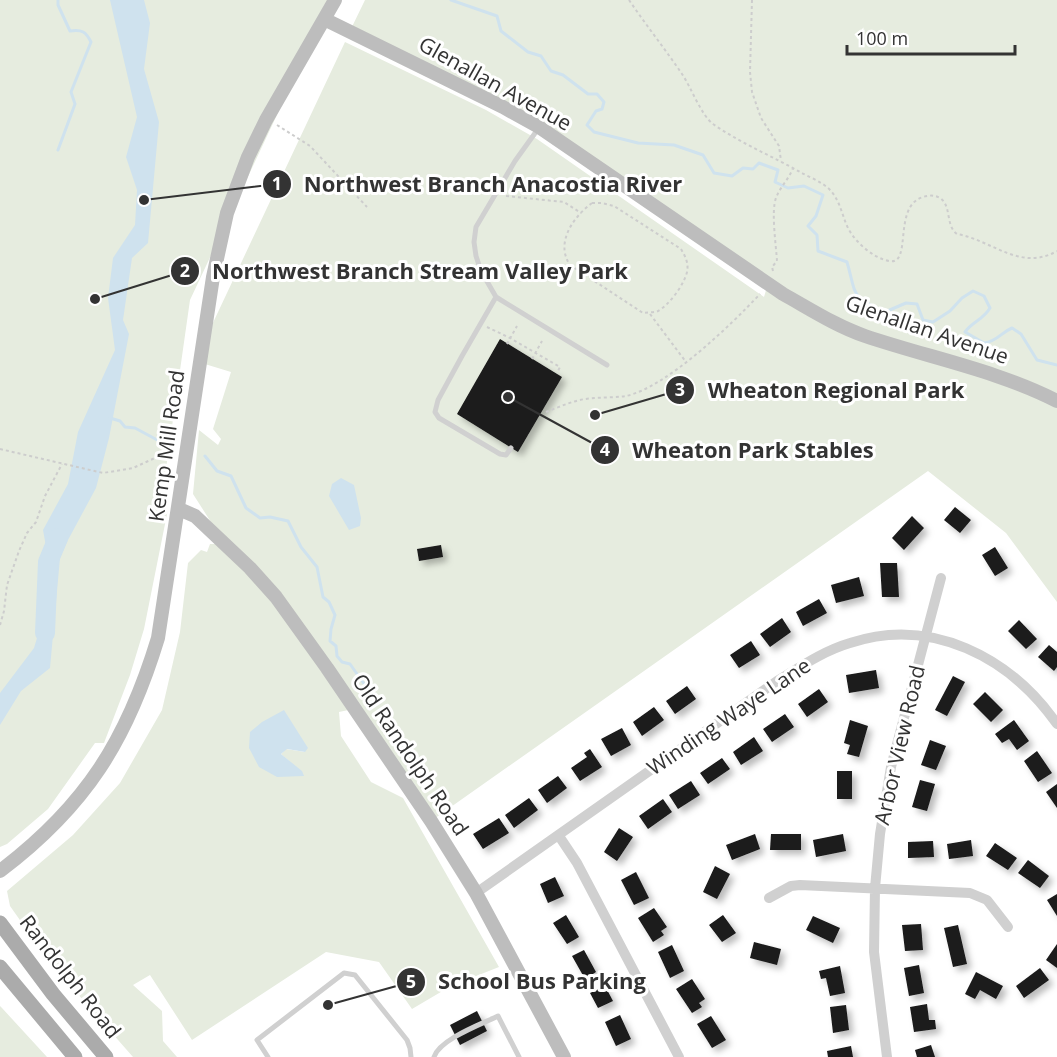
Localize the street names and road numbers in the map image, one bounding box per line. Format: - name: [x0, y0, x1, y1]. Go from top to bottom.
- street label: Glenallan Avenue: [414, 30, 577, 137]
- street label: Glenallan Avenue: [842, 288, 1013, 370]
- street label: Kemp Mill Road: [142, 368, 191, 523]
- street label: Winding Waye Lane: [641, 651, 816, 781]
- street label: Arbor View Road: [867, 662, 931, 827]
- street label: Old Randolph Road: [346, 668, 475, 841]
- street label: Randolph Road: [14, 909, 128, 1044]

